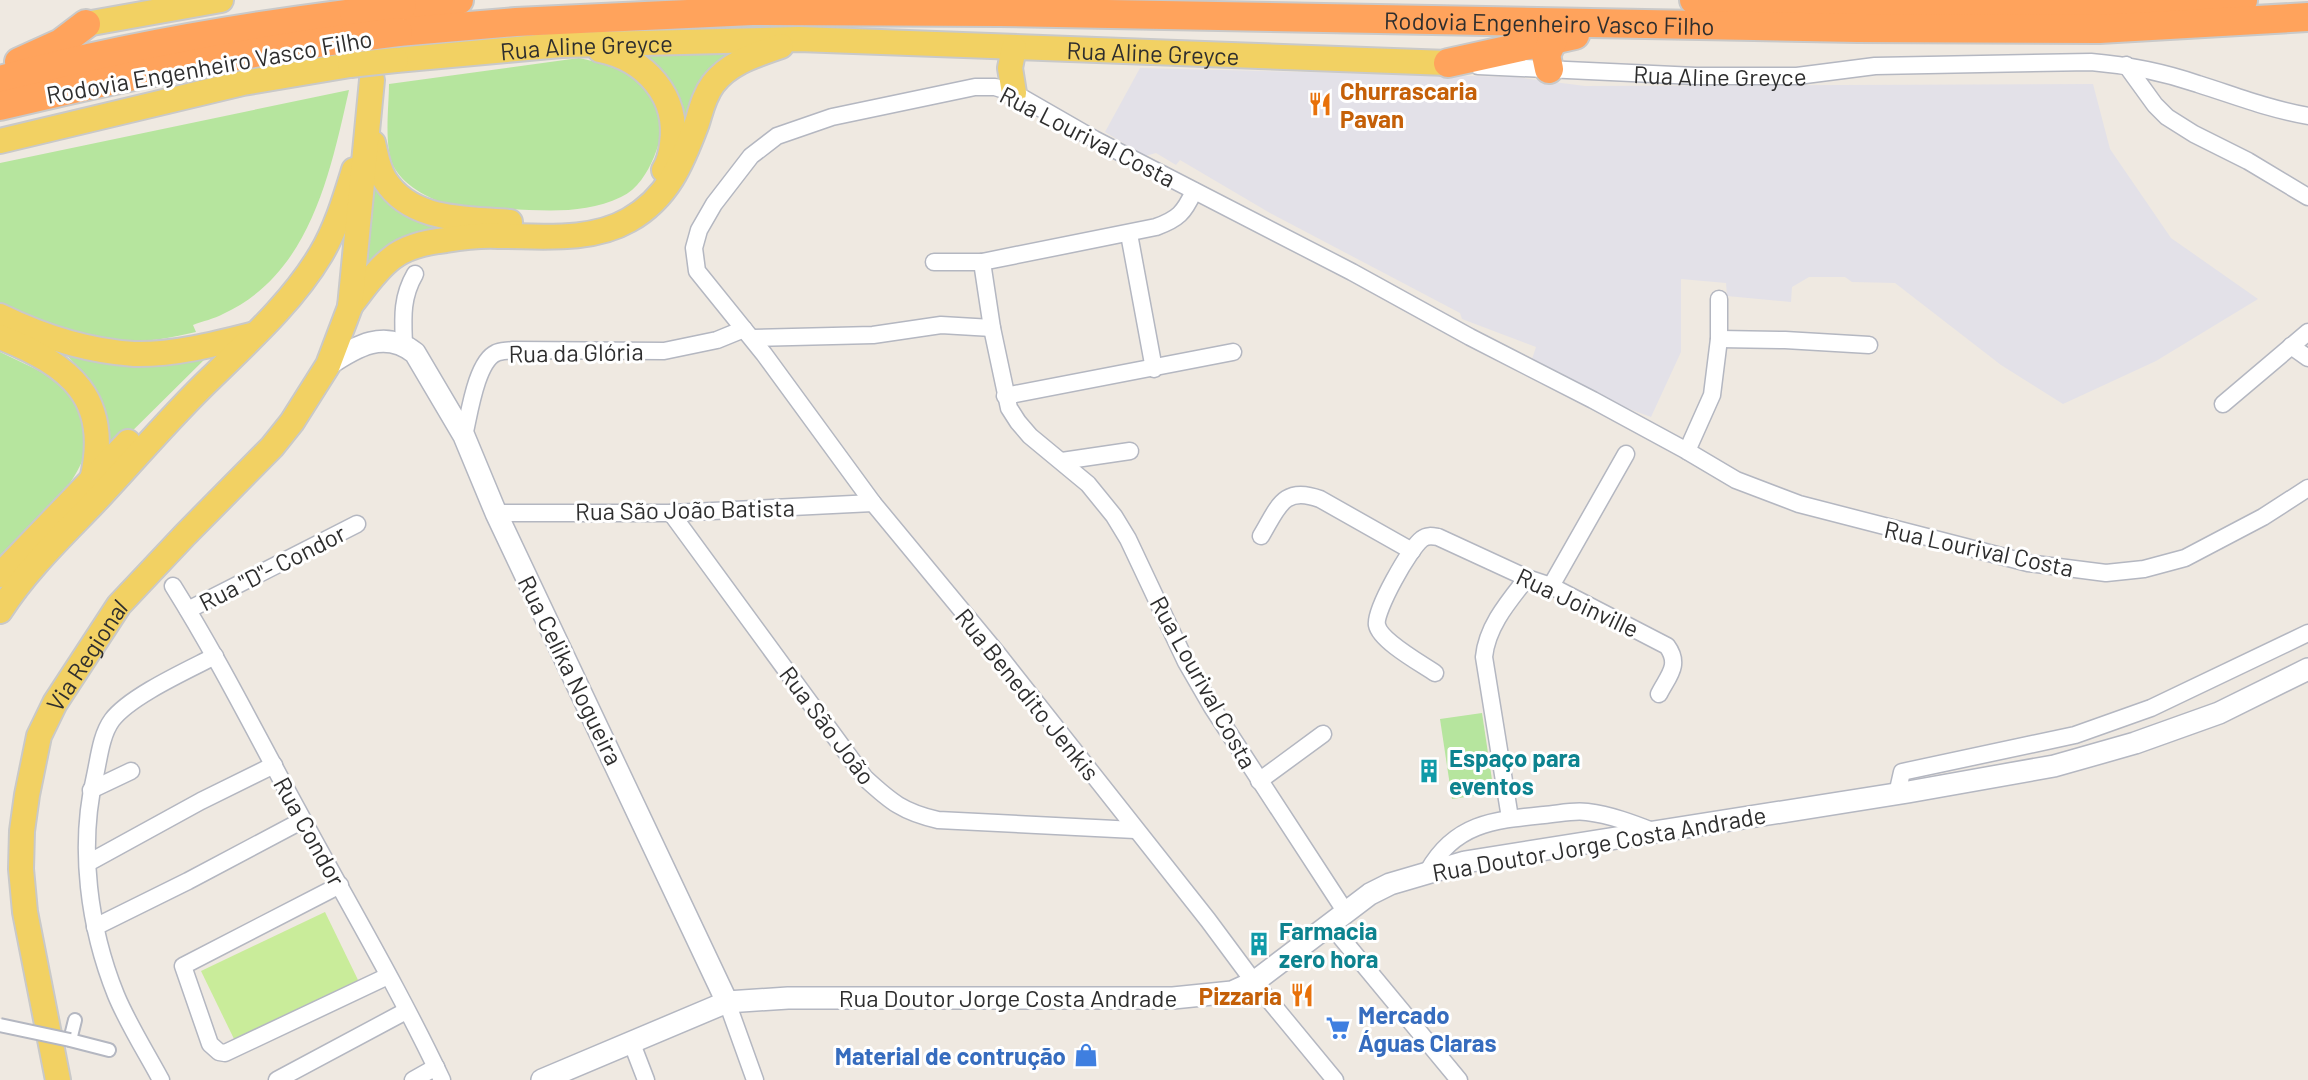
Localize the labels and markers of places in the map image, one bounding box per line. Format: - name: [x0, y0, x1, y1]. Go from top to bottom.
- place label: Churrascaria Pavan: [1340, 76, 1477, 133]
- restaurant icon: Churrascaria Pavan: [1306, 90, 1334, 118]
- place label: Espaço para eventos: [1449, 743, 1580, 800]
- building icon: Espaço para eventos: [1415, 757, 1443, 785]
- place label: Farmacia zero hora: [1279, 916, 1378, 973]
- building icon: Farmacia zero hora: [1245, 930, 1273, 958]
- place label: Pizzaria: [1199, 981, 1282, 1010]
- restaurant icon: Pizzaria: [1288, 981, 1316, 1009]
- place label: Mercado Águas Claras: [1358, 1000, 1496, 1057]
- supermarket icon: Mercado Águas Claras: [1324, 1014, 1352, 1042]
- place label: Material de contrução: [835, 1041, 1066, 1070]
- shop icon: Material de contrução: [1072, 1041, 1100, 1069]

